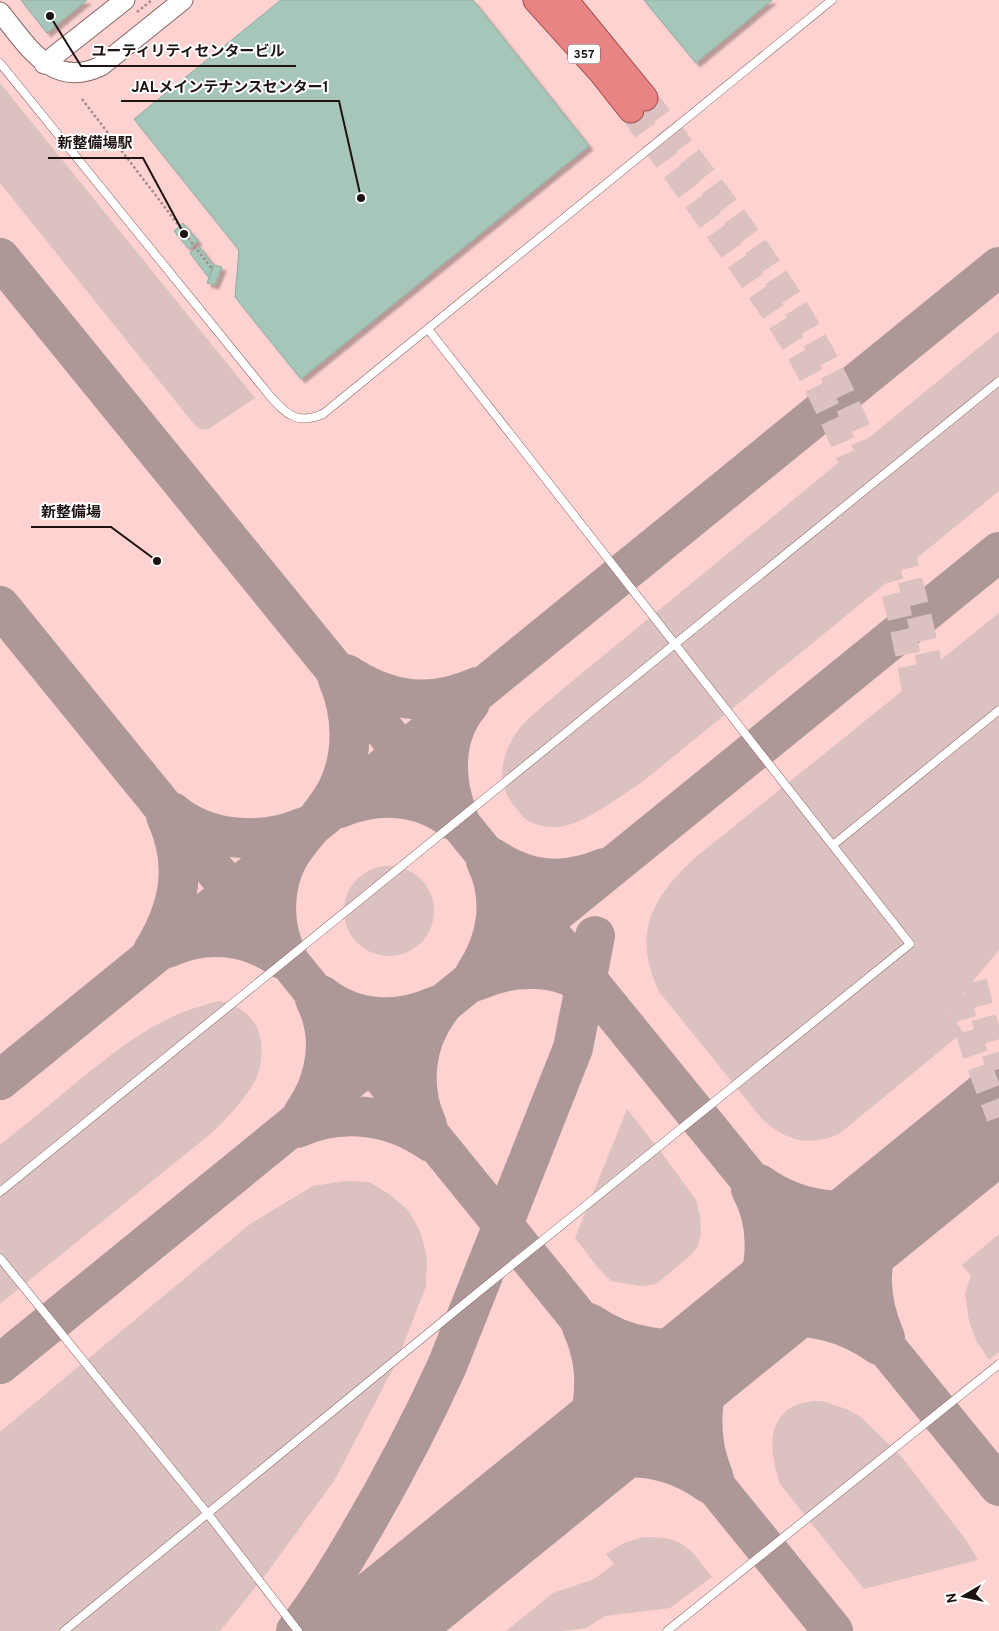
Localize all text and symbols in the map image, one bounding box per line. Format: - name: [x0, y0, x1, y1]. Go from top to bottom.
- callout: ユーティリティセンタービル: [81, 36, 296, 66]
- text: ユーティリティセンタービル: [91, 43, 285, 62]
- road number: 357: [568, 44, 600, 64]
- callout: JALメインテナンスセンター1: [121, 71, 339, 101]
- text: JALメインテナンスセンター1: [131, 79, 329, 98]
- callout: 新整備場駅: [48, 128, 143, 158]
- text: 新整備場駅: [57, 135, 133, 154]
- callout: 新整備場: [31, 497, 111, 527]
- text: 新整備場: [41, 504, 101, 523]
- north arrow: [939, 1571, 989, 1621]
- text: N: [943, 1591, 962, 1604]

